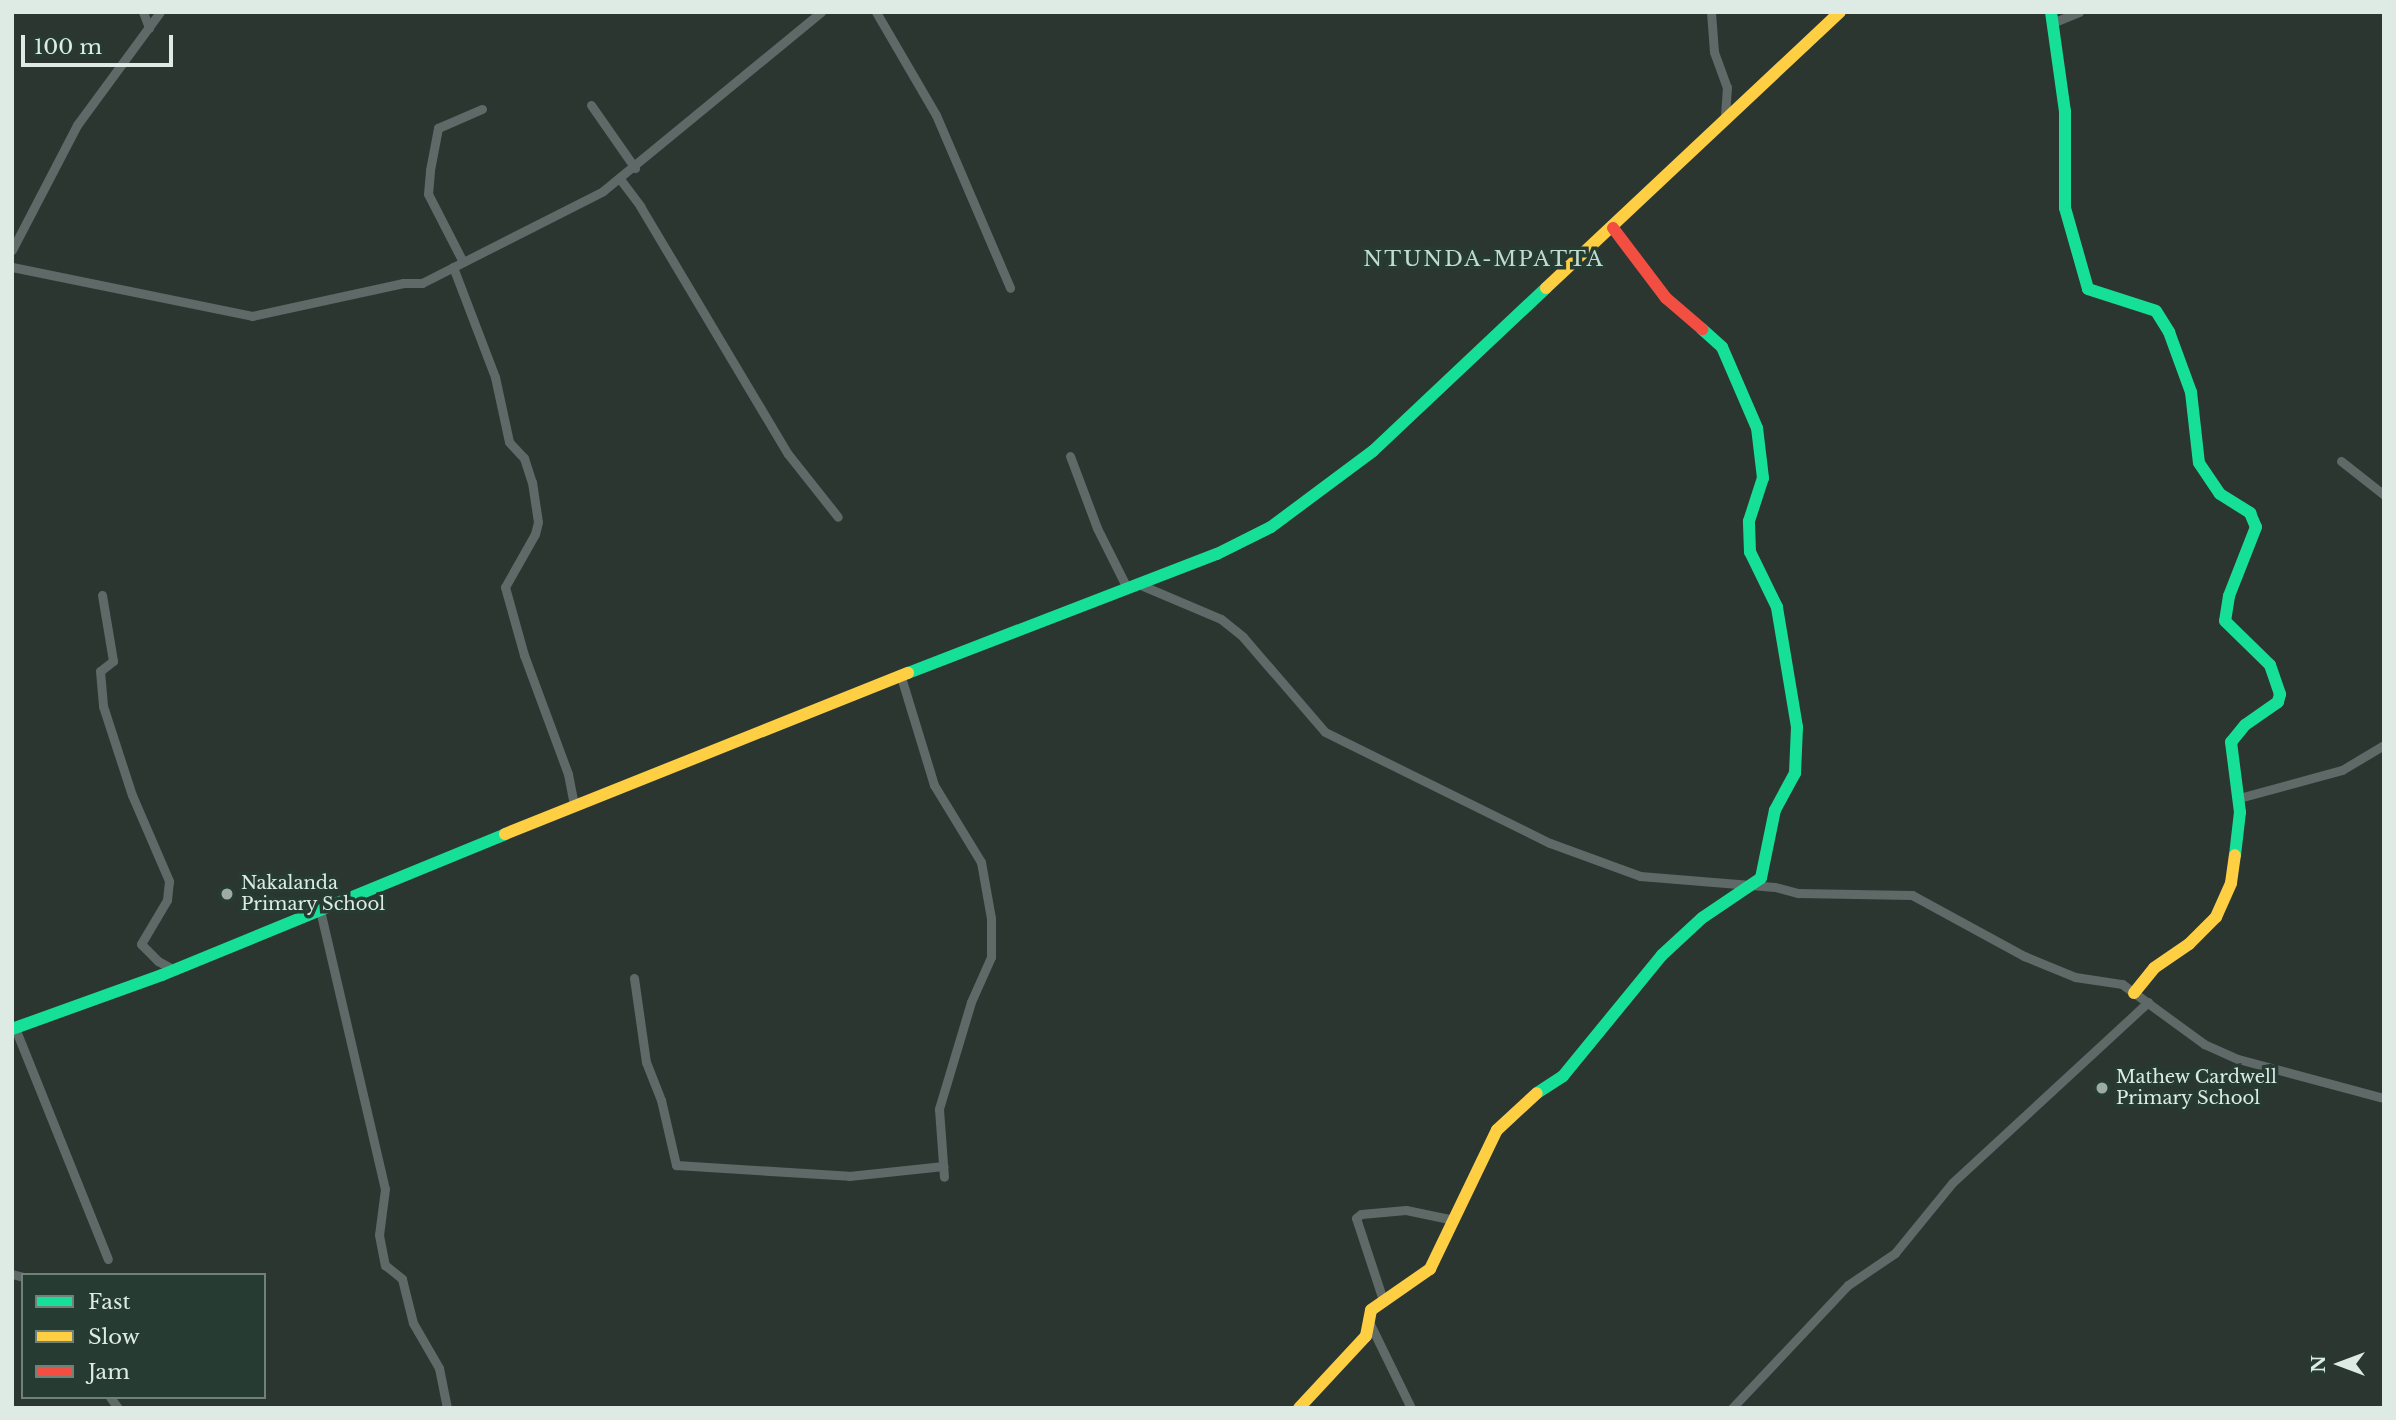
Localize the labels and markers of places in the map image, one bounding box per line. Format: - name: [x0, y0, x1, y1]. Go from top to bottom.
- place label: Nakalanda Primary School: [241, 873, 386, 916]
- marker: Nakalanda Primary School: [219, 886, 235, 902]
- place label: Mathew Cardwell Primary School: [2116, 1067, 2277, 1110]
- marker: Mathew Cardwell Primary School: [2094, 1080, 2110, 1096]

